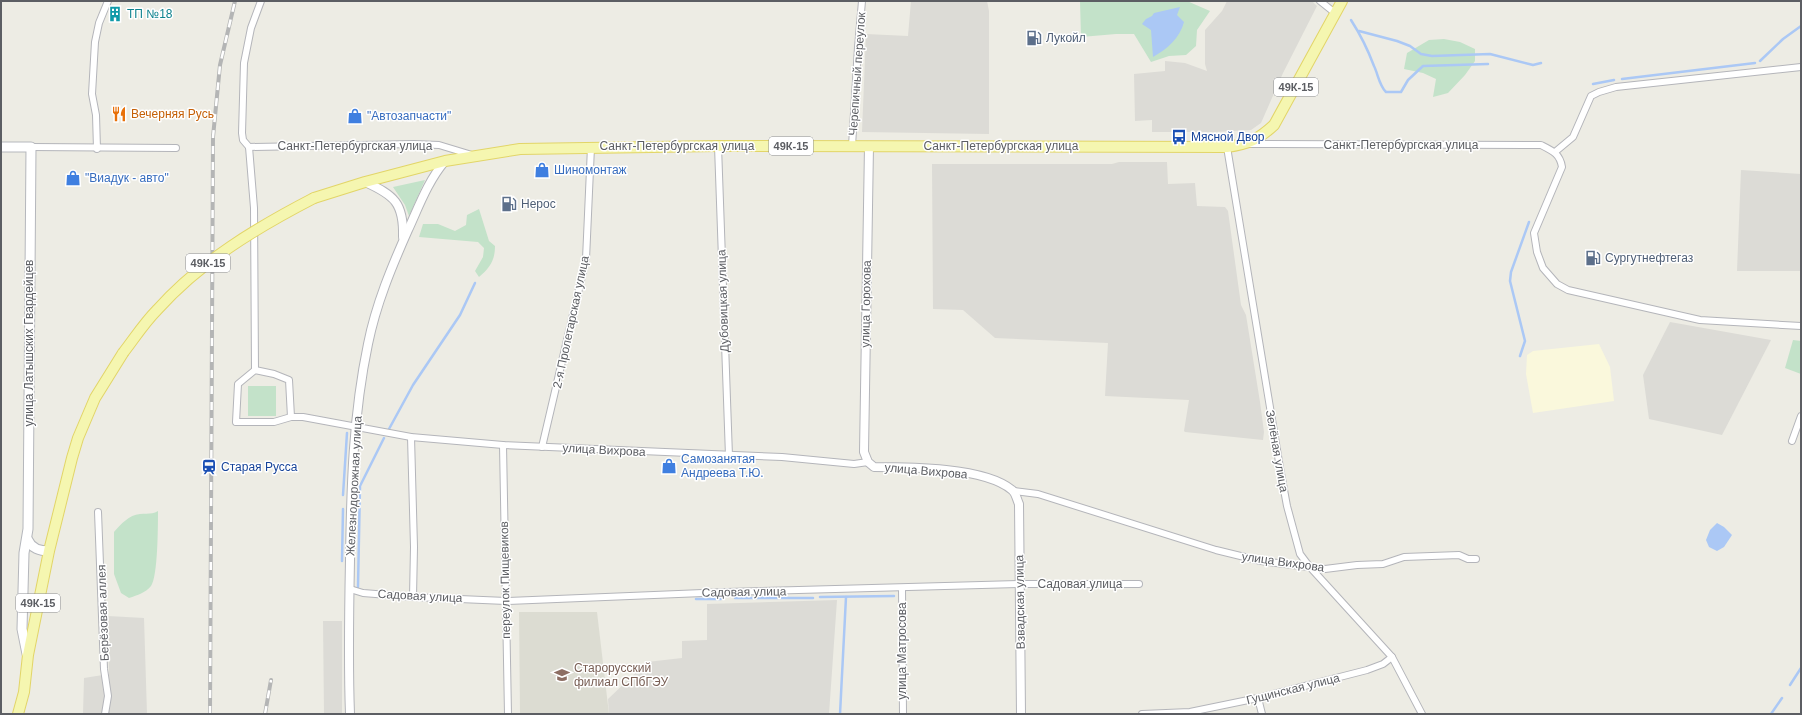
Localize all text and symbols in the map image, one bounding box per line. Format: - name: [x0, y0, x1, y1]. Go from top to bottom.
- building icon: ТП №18: [106, 5, 124, 23]
- place label: ТП №18: [127, 7, 173, 21]
- street label: Черепичный переулок: [846, 11, 868, 136]
- fuel station icon: Лукойл: [1025, 29, 1043, 47]
- place label: Лукойл: [1046, 31, 1086, 45]
- road number: 49К-15: [1274, 78, 1318, 96]
- restaurant icon: Вечерняя Русь: [110, 105, 128, 123]
- place label: Вечерняя Русь: [131, 107, 214, 121]
- shop icon: "Автозапчасти": [346, 107, 364, 125]
- place label: "Автозапчасти": [367, 109, 451, 123]
- bus stop icon: Мясной Двор: [1170, 128, 1188, 146]
- place label: Мясной Двор: [1191, 130, 1265, 144]
- road number: 49К-15: [769, 137, 813, 155]
- street label: Санкт-Петербургская улица: [1324, 138, 1479, 152]
- street label: Санкт-Петербургская улица: [278, 139, 433, 153]
- street label: Санкт-Петербургская улица: [600, 139, 755, 153]
- street label: Санкт-Петербургская улица: [924, 139, 1079, 153]
- shop icon: Шиномонтаж: [533, 161, 551, 179]
- place label: Шиномонтаж: [554, 163, 627, 177]
- shop icon: "Виадук - авто": [64, 169, 82, 187]
- place label: "Виадук - авто": [85, 171, 169, 185]
- fuel station icon: Нерос: [500, 195, 518, 213]
- place label: Нерос: [521, 197, 556, 211]
- street label: Дубовицкая улица: [714, 249, 732, 353]
- fuel station icon: Сургутнефтегаз: [1584, 249, 1602, 267]
- place label: Сургутнефтегаз: [1605, 251, 1694, 265]
- road number: 49К-15: [186, 254, 230, 272]
- street label: 2-я Пролетарская улица: [550, 254, 592, 390]
- street label: улица Латышских Гвардейцев: [22, 260, 36, 426]
- street label: улица Горохова: [858, 260, 874, 348]
- street label: Зелёная улица: [1263, 409, 1291, 494]
- street label: Железнодорожная улица: [343, 415, 365, 556]
- street label: улица Вихрова: [562, 441, 646, 459]
- place label: Самозанятая Андреева Т.Ю.: [681, 452, 764, 480]
- shop icon: Самозанятая Андреева Т.Ю.: [660, 457, 678, 475]
- station icon: Старая Русса: [200, 458, 218, 476]
- place label: Старая Русса: [221, 460, 298, 474]
- street label: улица Вихрова: [884, 460, 968, 482]
- street label: переулок Пищевиков: [497, 521, 513, 639]
- street label: улица Вихрова: [1241, 549, 1326, 575]
- street label: Взвадская улица: [1012, 554, 1028, 649]
- street label: Берёзовая аллея: [94, 565, 112, 661]
- street label: Садовая улица: [1038, 577, 1123, 591]
- street label: Садовая улица: [701, 584, 787, 600]
- street label: Садовая улица: [377, 587, 463, 605]
- road number: 49К-15: [16, 594, 60, 612]
- street label: улица Матросова: [895, 602, 909, 700]
- place label: Старорусский филиал СПбГЭУ: [574, 661, 669, 689]
- school or university icon: Старорусский филиал СПбГЭУ: [553, 666, 571, 684]
- street label: Гущинская улица: [1245, 671, 1342, 707]

